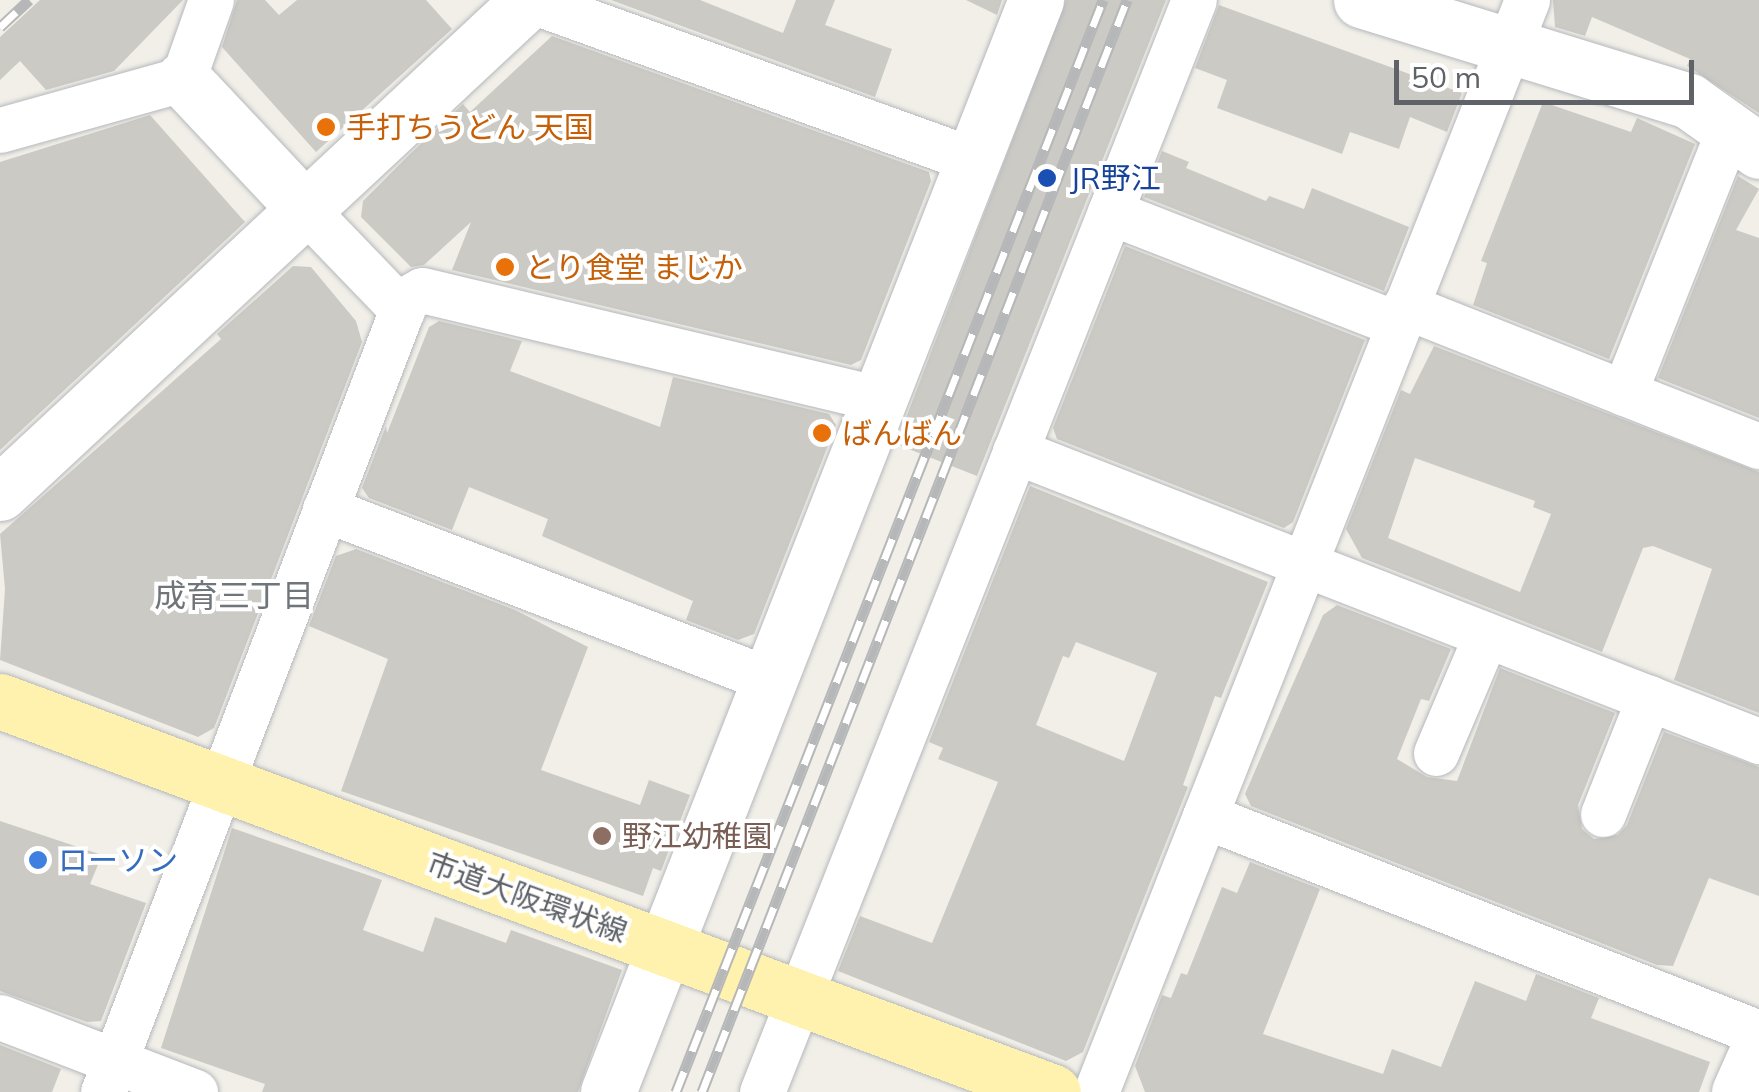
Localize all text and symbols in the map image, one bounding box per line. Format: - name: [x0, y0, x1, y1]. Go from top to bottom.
- scale bar: [1399, 40, 1699, 102]
- text: 50 m: [1411, 58, 1481, 96]
- place label: 手打ちうどん 天国: [346, 109, 594, 145]
- marker: 手打ちうどん 天国: [315, 116, 337, 138]
- place label: JR野江: [1070, 160, 1161, 196]
- marker: JR野江: [1034, 165, 1060, 191]
- place label: とり食堂 まじか: [525, 249, 743, 285]
- marker: とり食堂 まじか: [494, 256, 516, 278]
- place label: ばんばん: [842, 415, 962, 451]
- marker: ばんばん: [811, 422, 833, 444]
- district label: 成育三丁目: [154, 576, 314, 614]
- place label: 野江幼稚園: [622, 818, 772, 854]
- marker: 野江幼稚園: [591, 825, 613, 847]
- place label: ローソン: [58, 842, 178, 878]
- street label: 市道大阪環状線: [422, 844, 632, 950]
- marker: ローソン: [27, 849, 49, 871]

